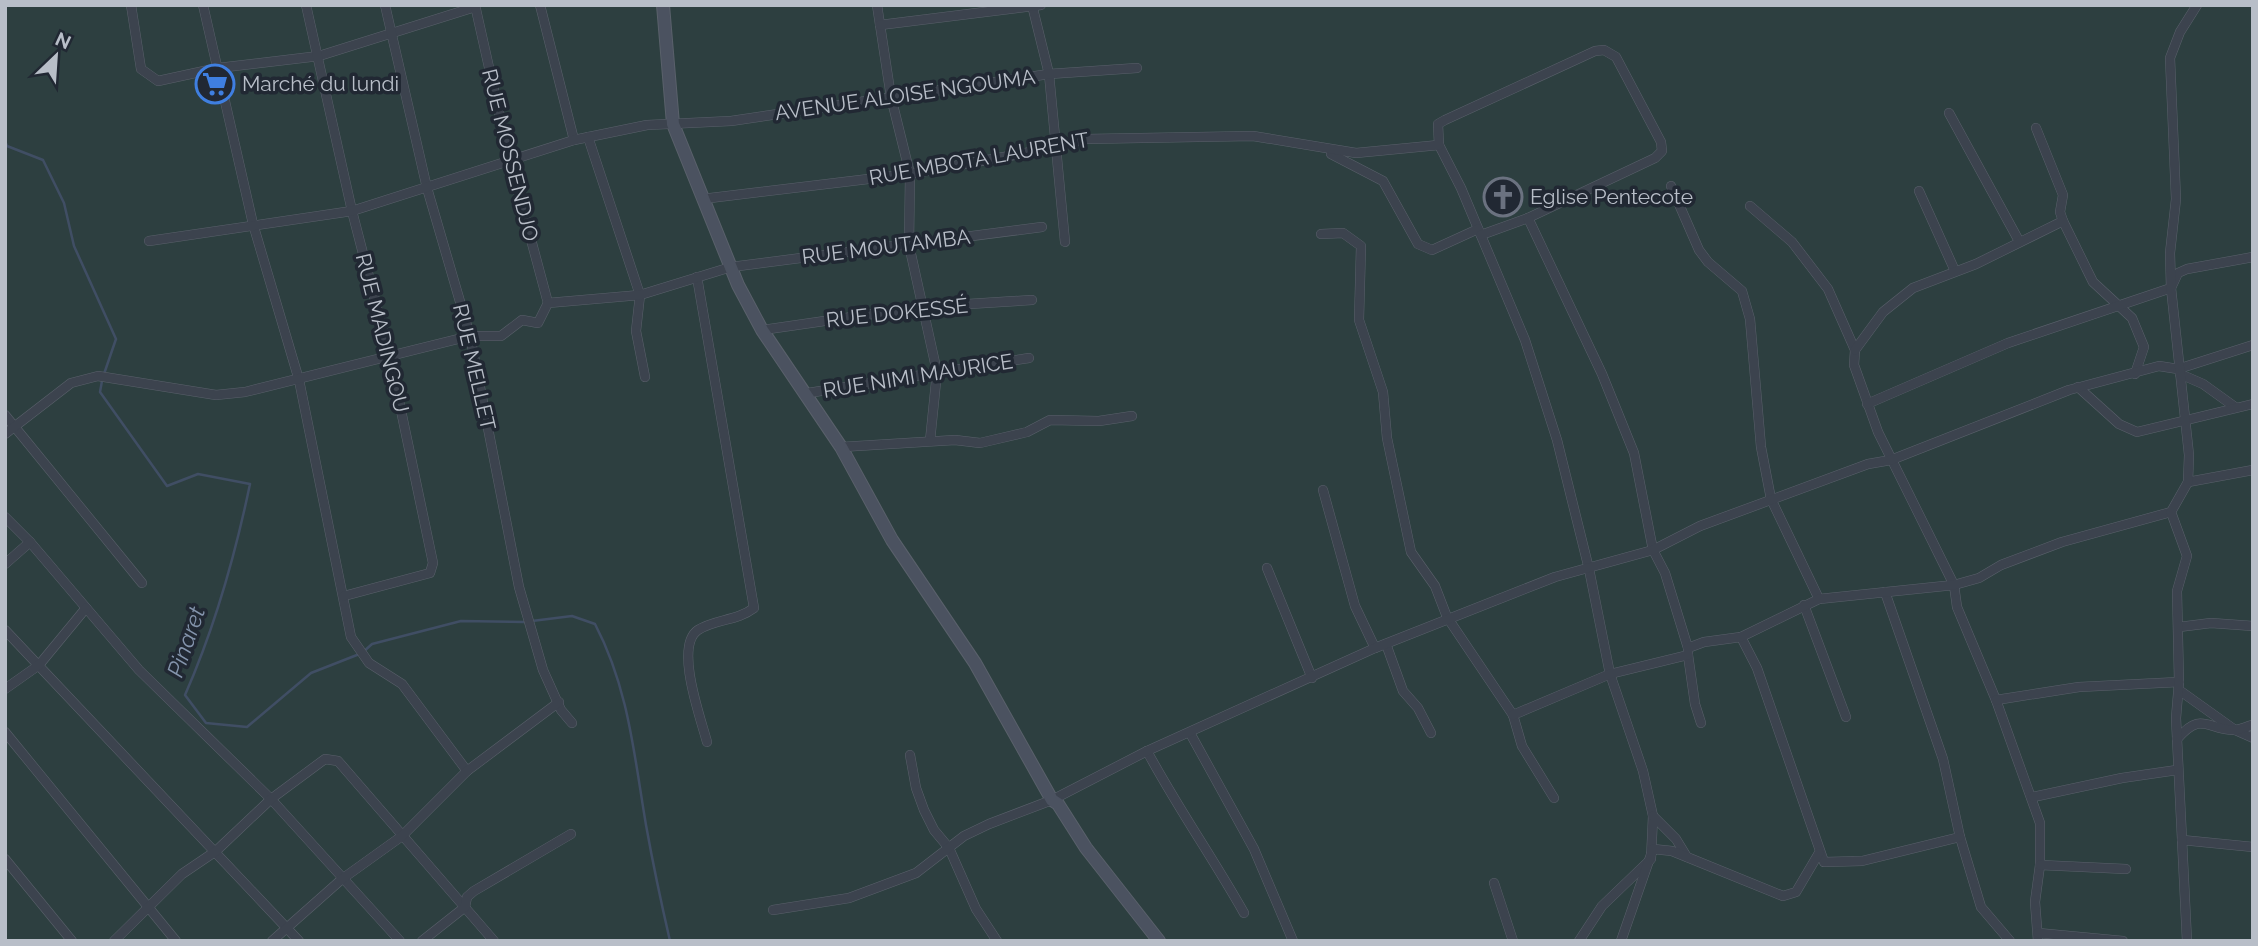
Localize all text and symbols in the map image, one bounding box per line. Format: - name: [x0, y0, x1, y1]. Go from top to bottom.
- north arrow: [21, 21, 91, 91]
- text: N: [52, 28, 74, 54]
- supermarket icon: Marché du lundi: [194, 63, 236, 105]
- street label: AVENUE ALOISE NGOUMA: [773, 64, 1037, 125]
- street label: RUE MOSSENDJO: [477, 66, 544, 244]
- place label: Marché du lundi: [242, 71, 399, 96]
- street label: RUE MBOTA LAURENT: [867, 127, 1091, 190]
- church icon: Eglise Pentecote: [1482, 176, 1524, 218]
- place label: Eglise Pentecote: [1530, 184, 1693, 209]
- street label: RUE MOUTAMBA: [800, 224, 972, 269]
- street label: RUE MADINGOU: [351, 251, 414, 415]
- street label: RUE DOKESSÉ: [825, 293, 969, 332]
- street label: RUE MELLET: [448, 301, 501, 433]
- street label: RUE NIMI MAURICE: [821, 348, 1015, 403]
- water label: Pinaret: [161, 603, 210, 680]

